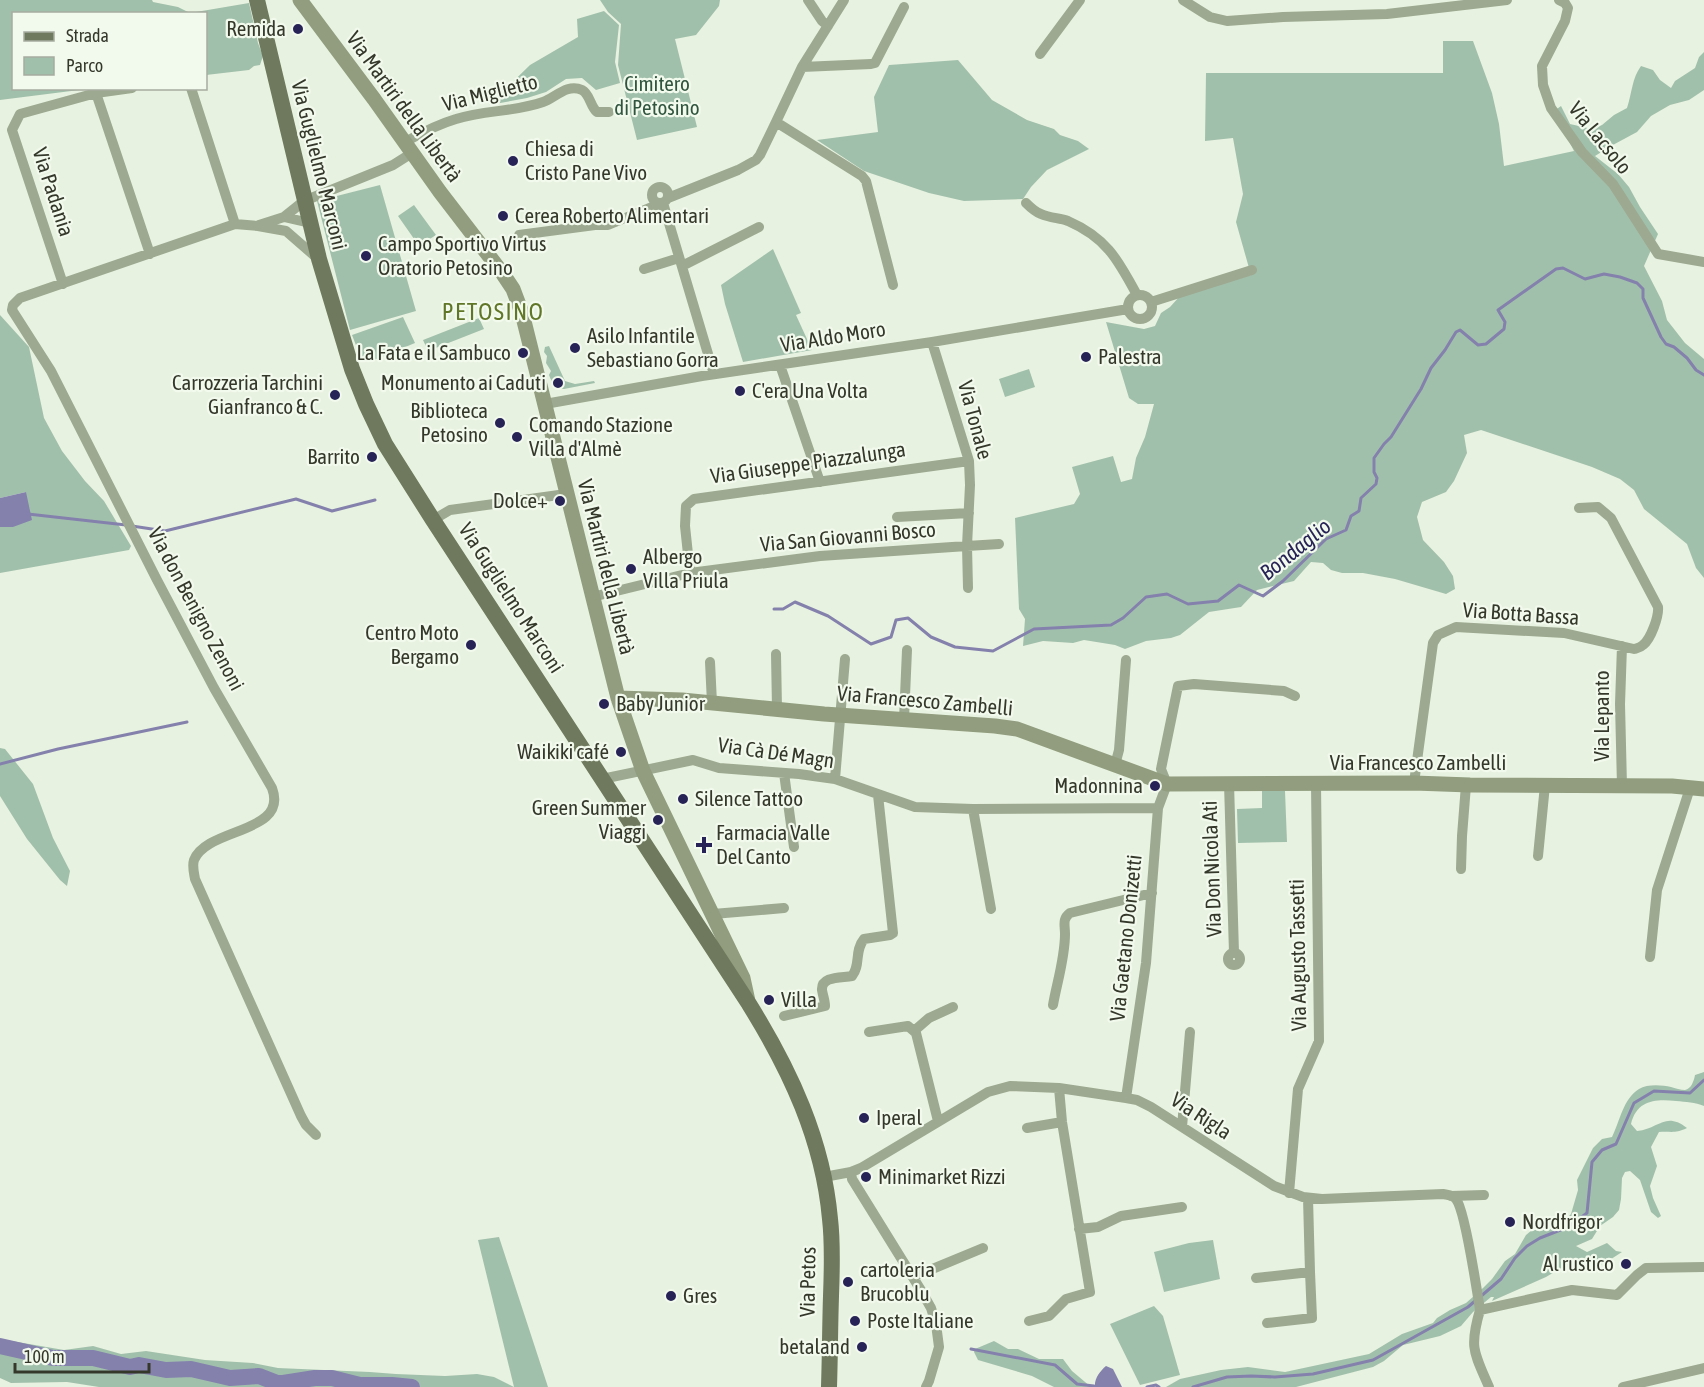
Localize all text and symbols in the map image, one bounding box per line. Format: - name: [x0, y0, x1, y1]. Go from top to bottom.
- legend: [12, 12, 207, 90]
- place label: Remida: [226, 16, 286, 40]
- marker: Remida: [291, 22, 305, 36]
- text: Strada: [66, 25, 109, 46]
- street label: Via Martiri della Libertà: [342, 27, 467, 186]
- text: Parco: [66, 55, 103, 76]
- street label: Via Miglietto: [440, 69, 540, 115]
- park label: Cimitero di Petosino: [614, 71, 700, 119]
- street label: Via Guglielmo Marconi: [287, 77, 353, 252]
- street label: Via Lacsolo: [1564, 96, 1637, 178]
- place label: Chiesa di Cristo Pane Vivo: [525, 136, 647, 184]
- street label: Via Padania: [28, 144, 80, 239]
- marker: Chiesa di Cristo Pane Vivo: [506, 154, 520, 168]
- place label: Cerea Roberto Alimentari: [515, 203, 709, 227]
- marker: Cerea Roberto Alimentari: [496, 209, 510, 223]
- place label: Campo Sportivo Virtus Oratorio Petosino: [378, 231, 546, 279]
- marker: Campo Sportivo Virtus Oratorio Petosino: [359, 249, 373, 263]
- district label: PETOSINO: [442, 298, 544, 325]
- street label: Via Aldo Moro: [779, 316, 887, 356]
- place label: Asilo Infantile Sebastiano Gorra: [587, 323, 719, 371]
- place label: La Fata e il Sambuco: [357, 340, 511, 364]
- marker: Asilo Infantile Sebastiano Gorra: [568, 341, 582, 355]
- place label: Palestra: [1098, 344, 1162, 368]
- marker: La Fata e il Sambuco: [516, 346, 530, 360]
- marker: Palestra: [1079, 350, 1093, 364]
- place label: Carrozzeria Tarchini Gianfranco & C.: [172, 370, 323, 418]
- place label: Monumento ai Caduti: [381, 370, 546, 394]
- marker: Monumento ai Caduti: [551, 376, 565, 390]
- place label: C'era Una Volta: [752, 378, 868, 402]
- street label: Via Tonale: [954, 378, 998, 462]
- marker: C'era Una Volta: [733, 384, 747, 398]
- marker: Carrozzeria Tarchini Gianfranco & C.: [328, 388, 342, 402]
- place label: Biblioteca Petosino: [410, 398, 488, 446]
- place label: Comando Stazione Villa d'Almè: [529, 412, 673, 460]
- marker: Biblioteca Petosino: [493, 416, 507, 430]
- marker: Comando Stazione Villa d'Almè: [510, 430, 524, 444]
- street label: Via Giuseppe Piazzalunga: [709, 436, 907, 488]
- place label: Barrito: [307, 444, 360, 468]
- marker: Barrito: [365, 450, 379, 464]
- street label: Via Martiri della Libertà: [574, 477, 640, 657]
- place label: Dolce+: [493, 488, 548, 512]
- marker: Dolce+: [553, 494, 567, 508]
- water label: Bondaglio: [1254, 513, 1336, 585]
- street label: Via San Giovanni Bosco: [759, 516, 937, 556]
- street label: Via Guglielmo Marconi: [454, 518, 569, 677]
- street label: Via don Benigno Zenoni: [144, 523, 250, 694]
- place label: Albergo Villa Priula: [643, 544, 729, 592]
- marker: Albergo Villa Priula: [624, 562, 638, 576]
- street label: Via Botta Bassa: [1462, 597, 1580, 629]
- place label: Centro Moto Bergamo: [365, 620, 459, 668]
- marker: Centro Moto Bergamo: [464, 638, 478, 652]
- street label: Via Lepanto: [1589, 670, 1613, 762]
- street label: Via Francesco Zambelli: [836, 680, 1014, 720]
- place label: Baby Junior: [616, 691, 706, 715]
- marker: Baby Junior: [597, 697, 611, 711]
- street label: Via Cà Dé Magn: [716, 732, 836, 772]
- place label: Waikiki café: [517, 739, 609, 763]
- marker: Waikiki café: [614, 745, 628, 759]
- street label: Via Francesco Zambelli: [1330, 750, 1506, 774]
- place label: Madonnina: [1054, 773, 1143, 797]
- marker: Madonnina: [1148, 779, 1162, 793]
- place label: Silence Tattoo: [695, 786, 803, 810]
- marker: Silence Tattoo: [676, 792, 690, 806]
- place label: Green Summer Viaggi: [532, 795, 647, 843]
- street label: Via Don Nicola Ati: [1197, 800, 1225, 938]
- marker: Green Summer Viaggi: [651, 813, 665, 827]
- place label: Farmacia Valle Del Canto: [716, 820, 830, 868]
- marker: Farmacia Valle Del Canto: [697, 838, 711, 852]
- street label: Via Gaetano Donizetti: [1104, 853, 1146, 1022]
- street label: Via Augusto Tassetti: [1284, 879, 1310, 1031]
- place label: Villa: [781, 987, 817, 1011]
- marker: Villa: [762, 993, 776, 1007]
- street label: Via Rigla: [1167, 1087, 1236, 1144]
- place label: Iperal: [876, 1105, 922, 1129]
- marker: Iperal: [857, 1111, 871, 1125]
- place label: Minimarket Rizzi: [878, 1164, 1006, 1188]
- marker: Minimarket Rizzi: [859, 1170, 873, 1184]
- place label: Nordfrigor: [1522, 1209, 1603, 1233]
- marker: Nordfrigor: [1503, 1215, 1517, 1229]
- street label: Via Petos: [794, 1247, 820, 1317]
- place label: Al rustico: [1543, 1251, 1614, 1275]
- place label: cartoleria Brucoblu: [860, 1257, 935, 1305]
- marker: Al rustico: [1619, 1257, 1633, 1271]
- marker: cartoleria Brucoblu: [841, 1275, 855, 1289]
- place label: Gres: [683, 1283, 717, 1307]
- marker: Gres: [664, 1289, 678, 1303]
- place label: Poste Italiane: [867, 1308, 974, 1332]
- marker: Poste Italiane: [848, 1314, 862, 1328]
- place label: betaland: [779, 1334, 850, 1358]
- scale bar: [15, 1336, 148, 1374]
- marker: betaland: [855, 1340, 869, 1354]
- text: 100 m: [24, 1346, 65, 1367]

